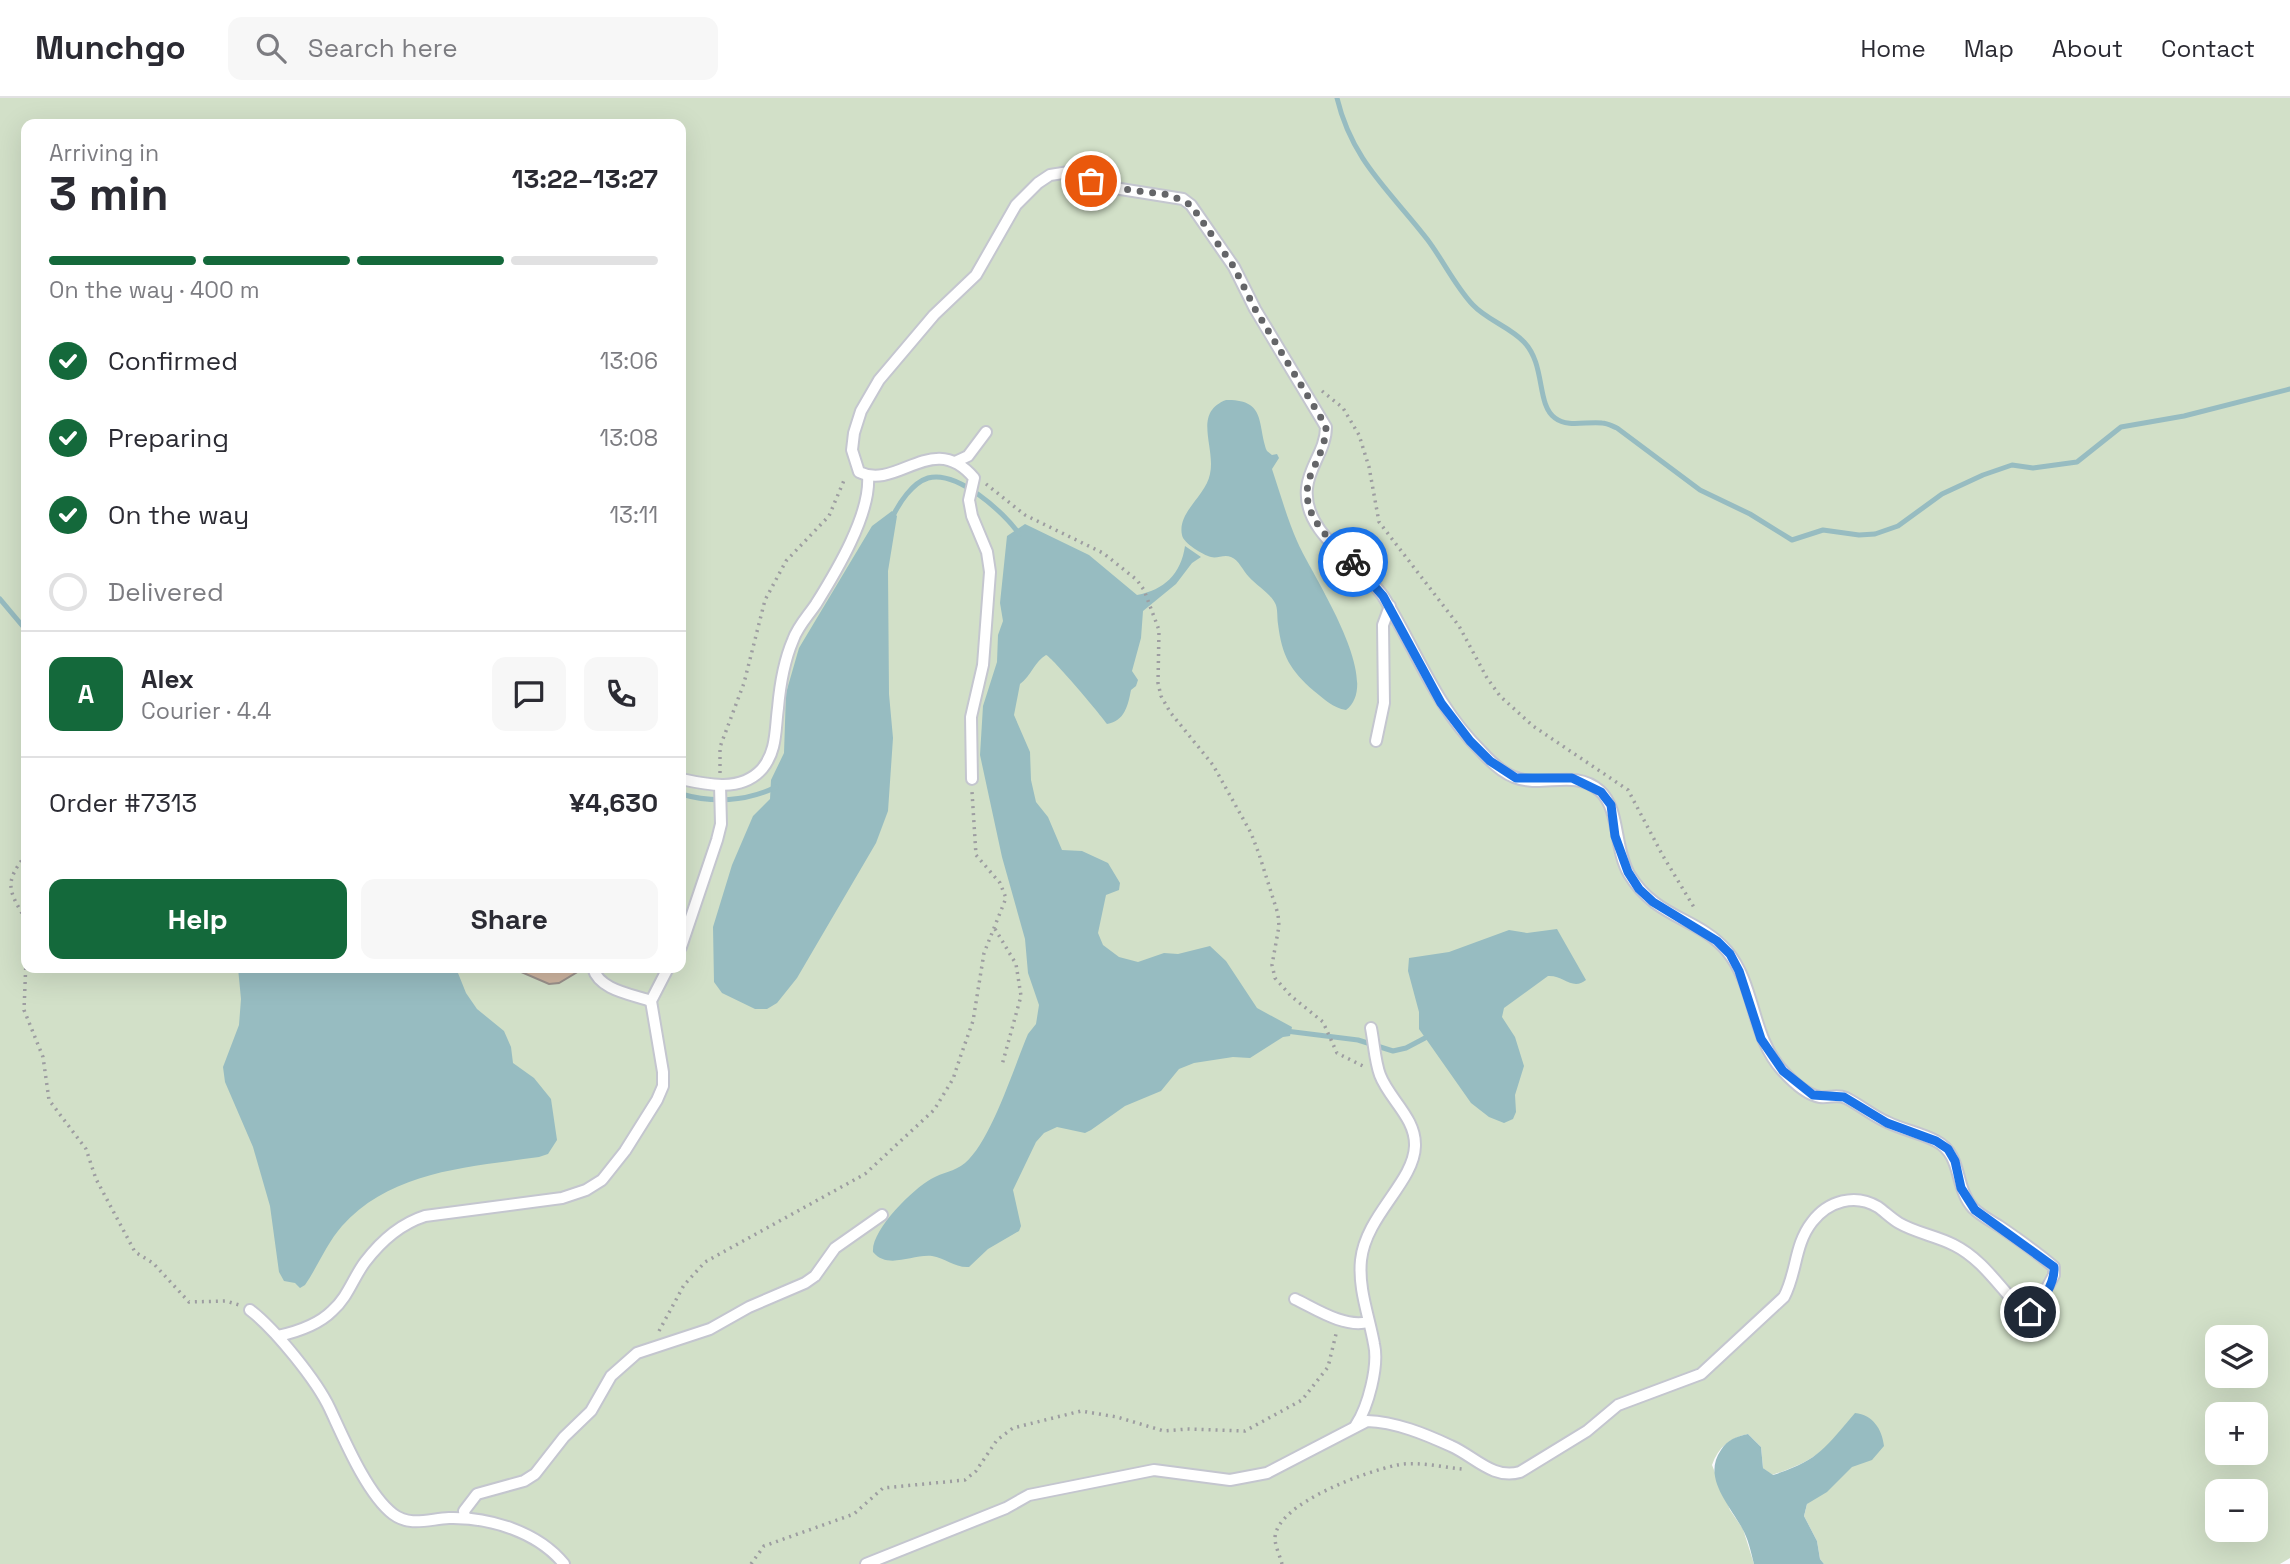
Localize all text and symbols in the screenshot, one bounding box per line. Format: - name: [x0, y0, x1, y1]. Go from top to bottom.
- search box: [228, 17, 718, 80]
- text: Munchgo: [35, 27, 186, 69]
- icon: search: [252, 29, 290, 67]
- text: Search here: [308, 31, 458, 65]
- text: Home: [1860, 33, 1926, 64]
- text: Map: [1964, 33, 2014, 64]
- text: About: [2052, 33, 2123, 64]
- text: Contact: [2161, 33, 2255, 64]
- text: Arriving in: [49, 138, 159, 168]
- pin: [1061, 151, 1121, 211]
- text: 13:22–13:27: [512, 162, 658, 196]
- icon: bag: [1072, 162, 1110, 200]
- text: 3 min: [49, 165, 169, 223]
- text: On the way · 400 m: [49, 275, 260, 305]
- icon: check: [49, 342, 87, 380]
- text: Confirmed: [108, 344, 238, 378]
- text: 13:06: [600, 346, 658, 376]
- icon: check: [49, 419, 87, 457]
- text: Preparing: [108, 421, 229, 455]
- text: 13:08: [600, 423, 658, 453]
- icon: check: [49, 496, 87, 534]
- text: On the way: [108, 498, 249, 532]
- text: 13:11: [609, 500, 658, 530]
- courier: [1318, 527, 1388, 597]
- icon: bike: [1334, 543, 1372, 581]
- text: Delivered: [108, 575, 224, 609]
- button: chat: [492, 657, 566, 731]
- button: phone: [584, 657, 658, 731]
- text: Alex: [141, 662, 194, 696]
- text: A: [78, 677, 94, 711]
- text: Courier · 4.4: [141, 696, 271, 726]
- text: Order #7313: [49, 786, 197, 820]
- text: ¥4,630: [569, 786, 658, 820]
- button: Help: [49, 879, 347, 959]
- button: Share: [361, 879, 658, 959]
- pin: [2000, 1282, 2060, 1342]
- icon: home: [2011, 1293, 2049, 1331]
- map controls: [2205, 1325, 2268, 1542]
- button: layers: [2205, 1325, 2268, 1388]
- button: +: [2205, 1402, 2268, 1465]
- button: −: [2205, 1479, 2268, 1542]

